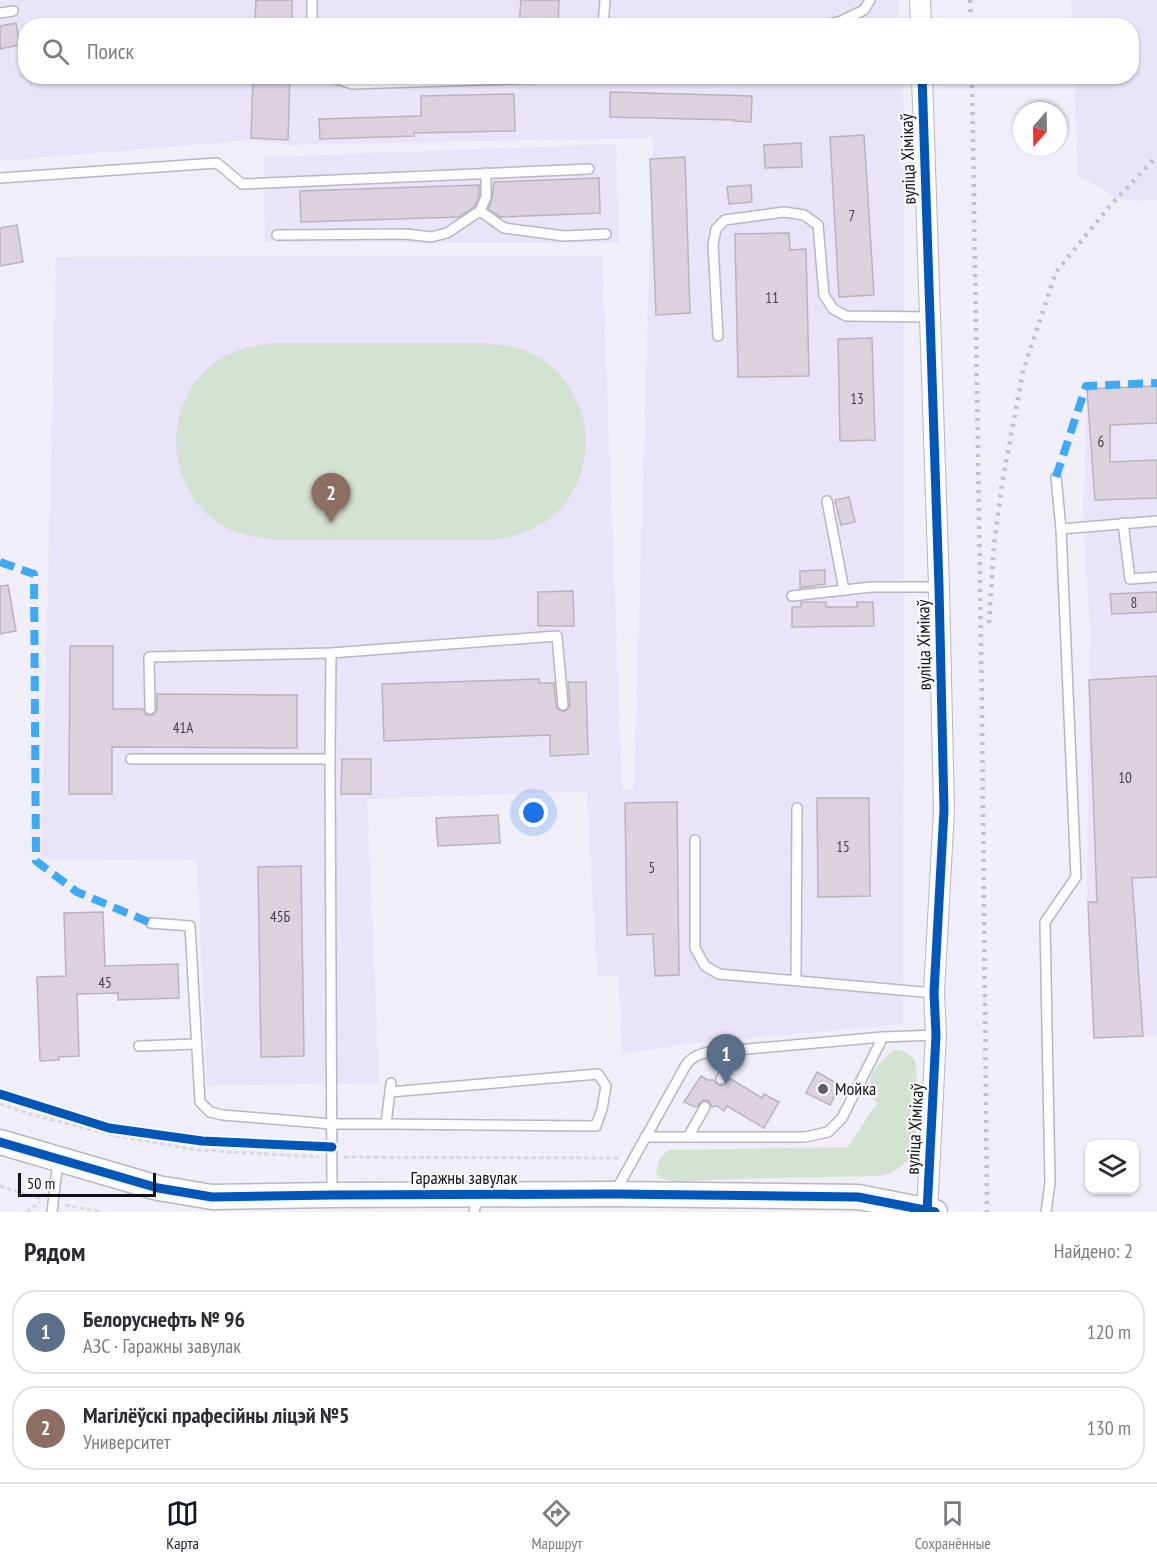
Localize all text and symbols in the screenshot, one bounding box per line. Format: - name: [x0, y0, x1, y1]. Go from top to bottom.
- search box: [18, 18, 1139, 84]
- icon: search: [39, 35, 72, 68]
- text: Поиск: [87, 37, 134, 65]
- north arrow: [1013, 102, 1067, 156]
- street label: вуліца Хімікаў: [894, 113, 921, 205]
- house number: 7: [849, 206, 855, 225]
- house number: 11: [765, 288, 779, 307]
- house number: 13: [850, 389, 864, 408]
- house number: 6: [1098, 432, 1105, 451]
- pin: 2: [312, 474, 350, 523]
- house number: 8: [1131, 593, 1137, 612]
- street label: вуліца Хімікаў: [911, 599, 936, 691]
- house number: 41А: [173, 718, 194, 737]
- house number: 10: [1118, 768, 1132, 787]
- your location: [519, 798, 548, 827]
- house number: 15: [836, 837, 850, 856]
- house number: 5: [649, 858, 655, 877]
- house number: 45Б: [270, 907, 290, 926]
- house number: 45: [98, 973, 112, 992]
- pin: 1: [706, 1034, 746, 1084]
- place label: Мойка: [835, 1077, 876, 1100]
- marker: Мойка: [816, 1082, 830, 1096]
- street label: вуліца Хімікаў: [901, 1083, 928, 1175]
- map controls: [1085, 1140, 1139, 1194]
- button: layers: [1085, 1140, 1139, 1194]
- street label: Гаражны завулак: [411, 1166, 517, 1189]
- scale bar: [18, 1170, 156, 1198]
- text: 50 m: [27, 1173, 55, 1193]
- text: Рядом: [24, 1235, 85, 1268]
- text: Найдено: 2: [1054, 1238, 1133, 1264]
- text: Белоруснефть № 96: [83, 1305, 245, 1333]
- text: 1: [41, 1319, 50, 1345]
- text: 120 m: [1087, 1319, 1131, 1345]
- text: АЗС · Гаражны завулак: [83, 1333, 241, 1359]
- text: Магілёўскі прафесійны ліцэй №5: [83, 1401, 349, 1429]
- text: 2: [41, 1415, 50, 1441]
- text: 130 m: [1087, 1415, 1131, 1441]
- text: Университет: [83, 1429, 170, 1455]
- tab: Карта: [166, 1497, 199, 1553]
- tab: Маршрут: [531, 1497, 582, 1553]
- tab: Сохранённые: [915, 1497, 991, 1553]

